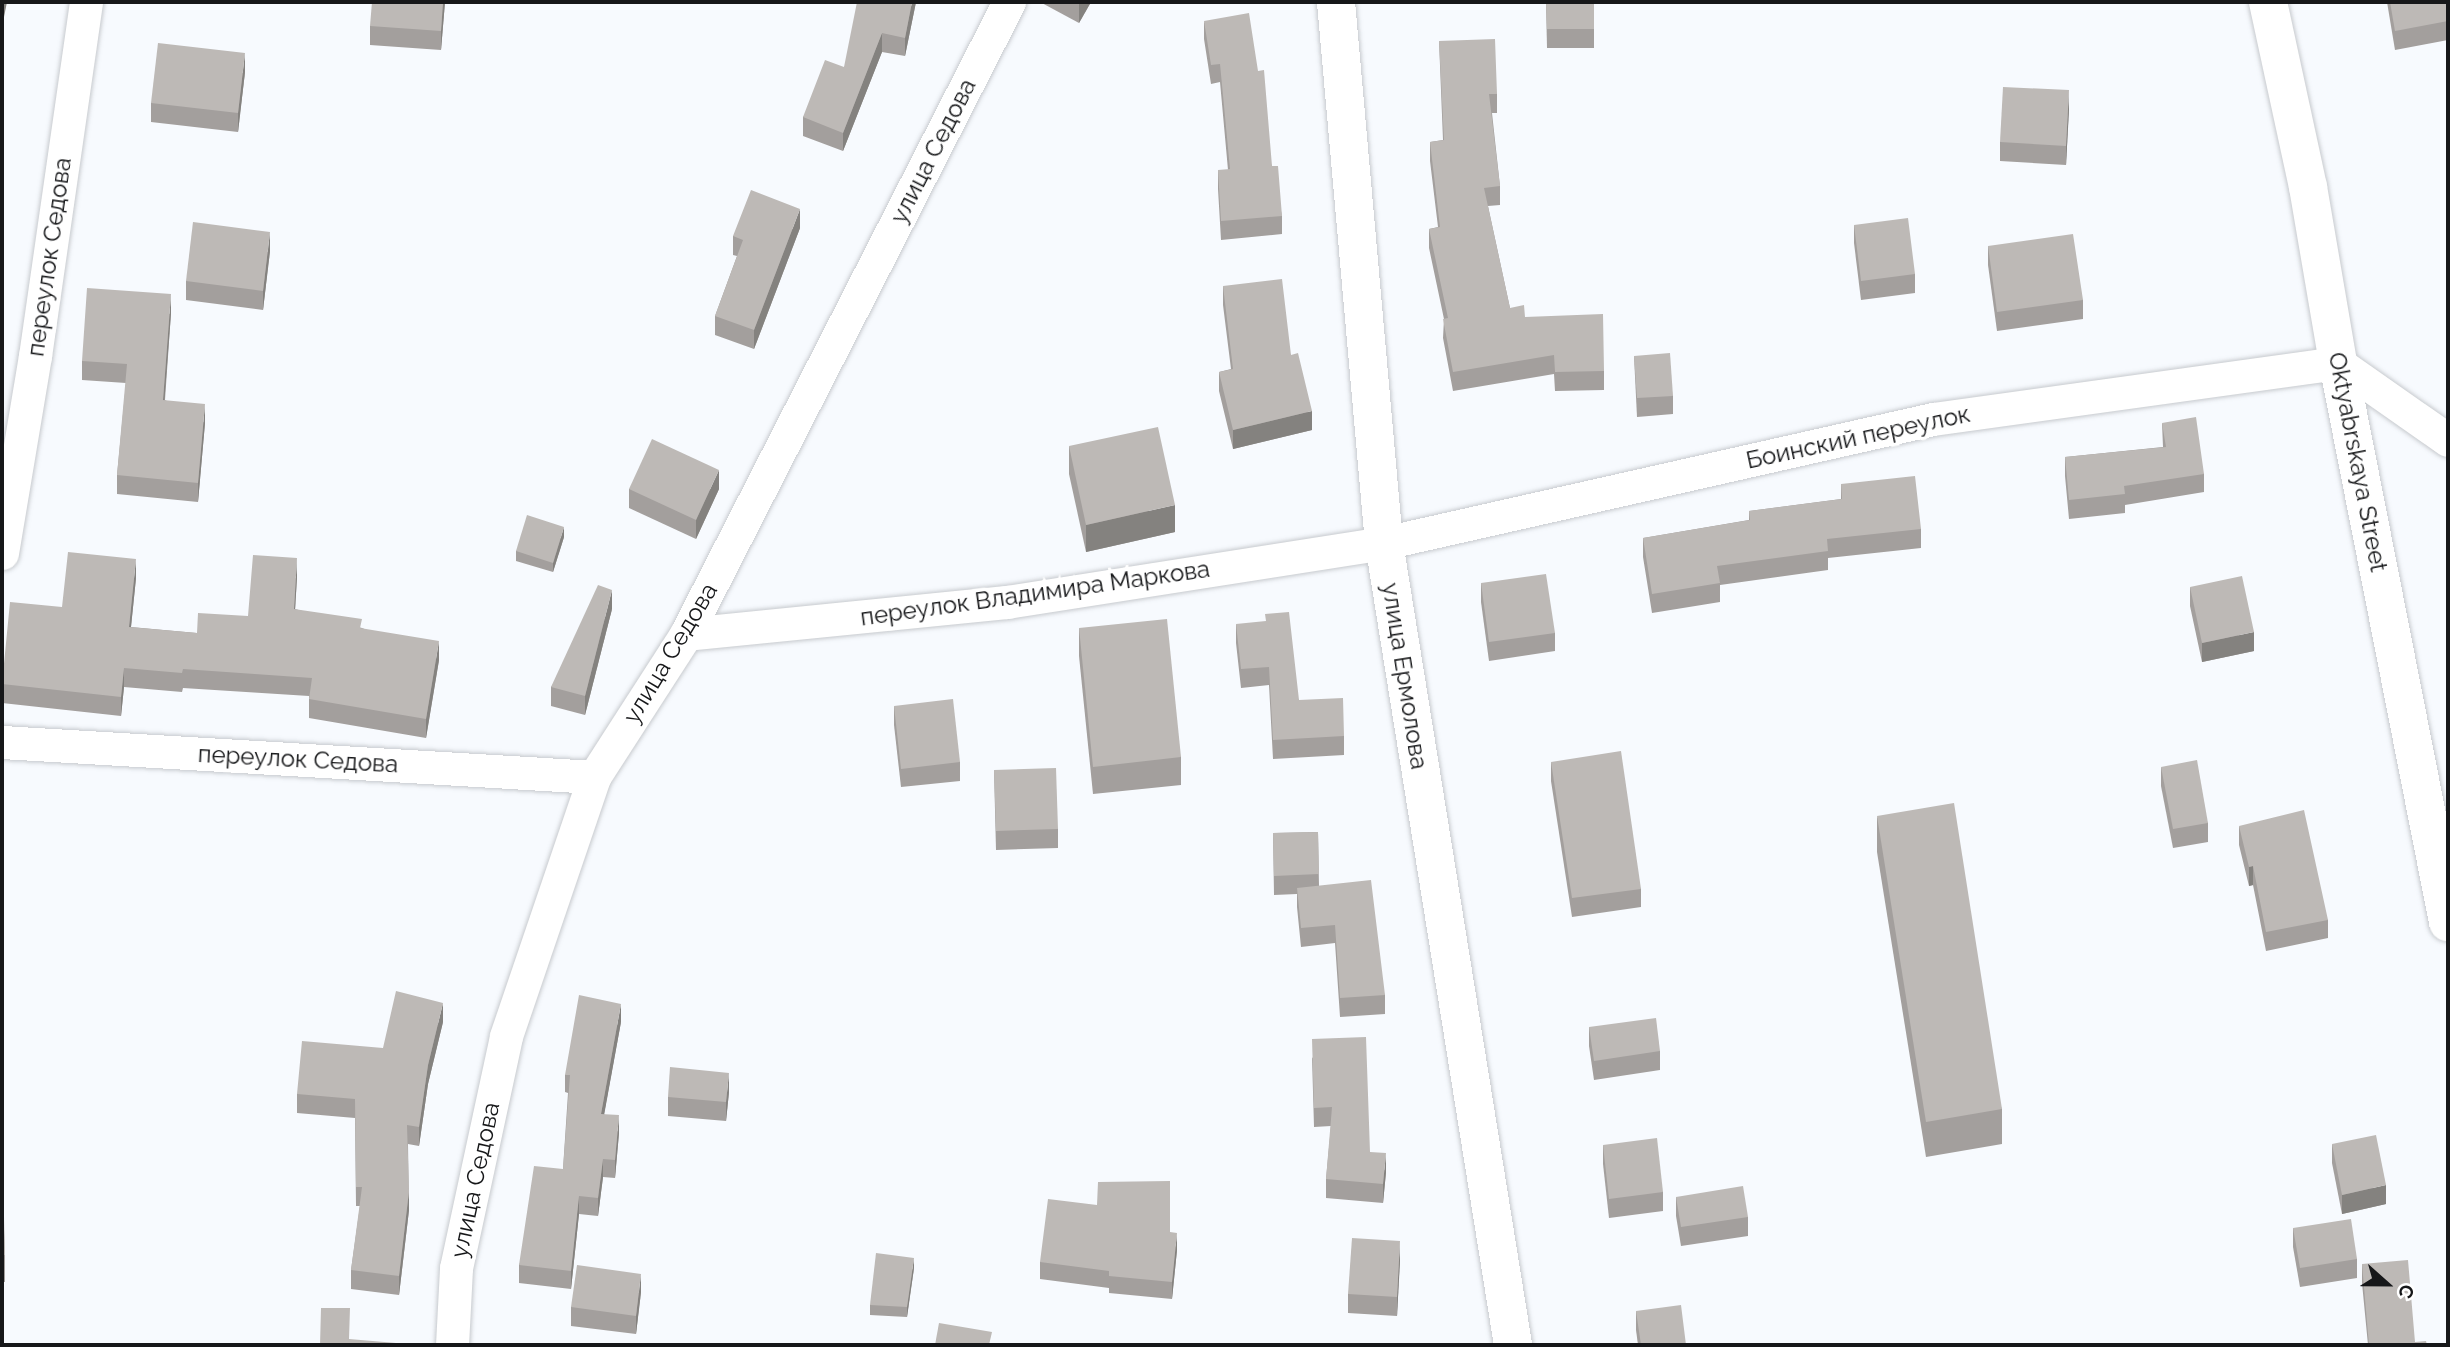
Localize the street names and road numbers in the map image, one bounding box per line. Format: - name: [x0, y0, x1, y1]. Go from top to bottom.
- street label: улица Седова: [884, 74, 982, 228]
- street label: переулок Седова: [21, 156, 77, 358]
- street label: Oktyabrskaya Street: [2323, 350, 2393, 574]
- street label: Боинский переулок: [1743, 399, 1973, 475]
- street label: переулок Владимира Маркова: [858, 554, 1212, 632]
- street label: улица Седова: [617, 578, 723, 728]
- street label: улица Ермолова: [1376, 581, 1434, 771]
- street label: переулок Седова: [197, 739, 399, 779]
- street label: улица Седова: [444, 1099, 506, 1261]

